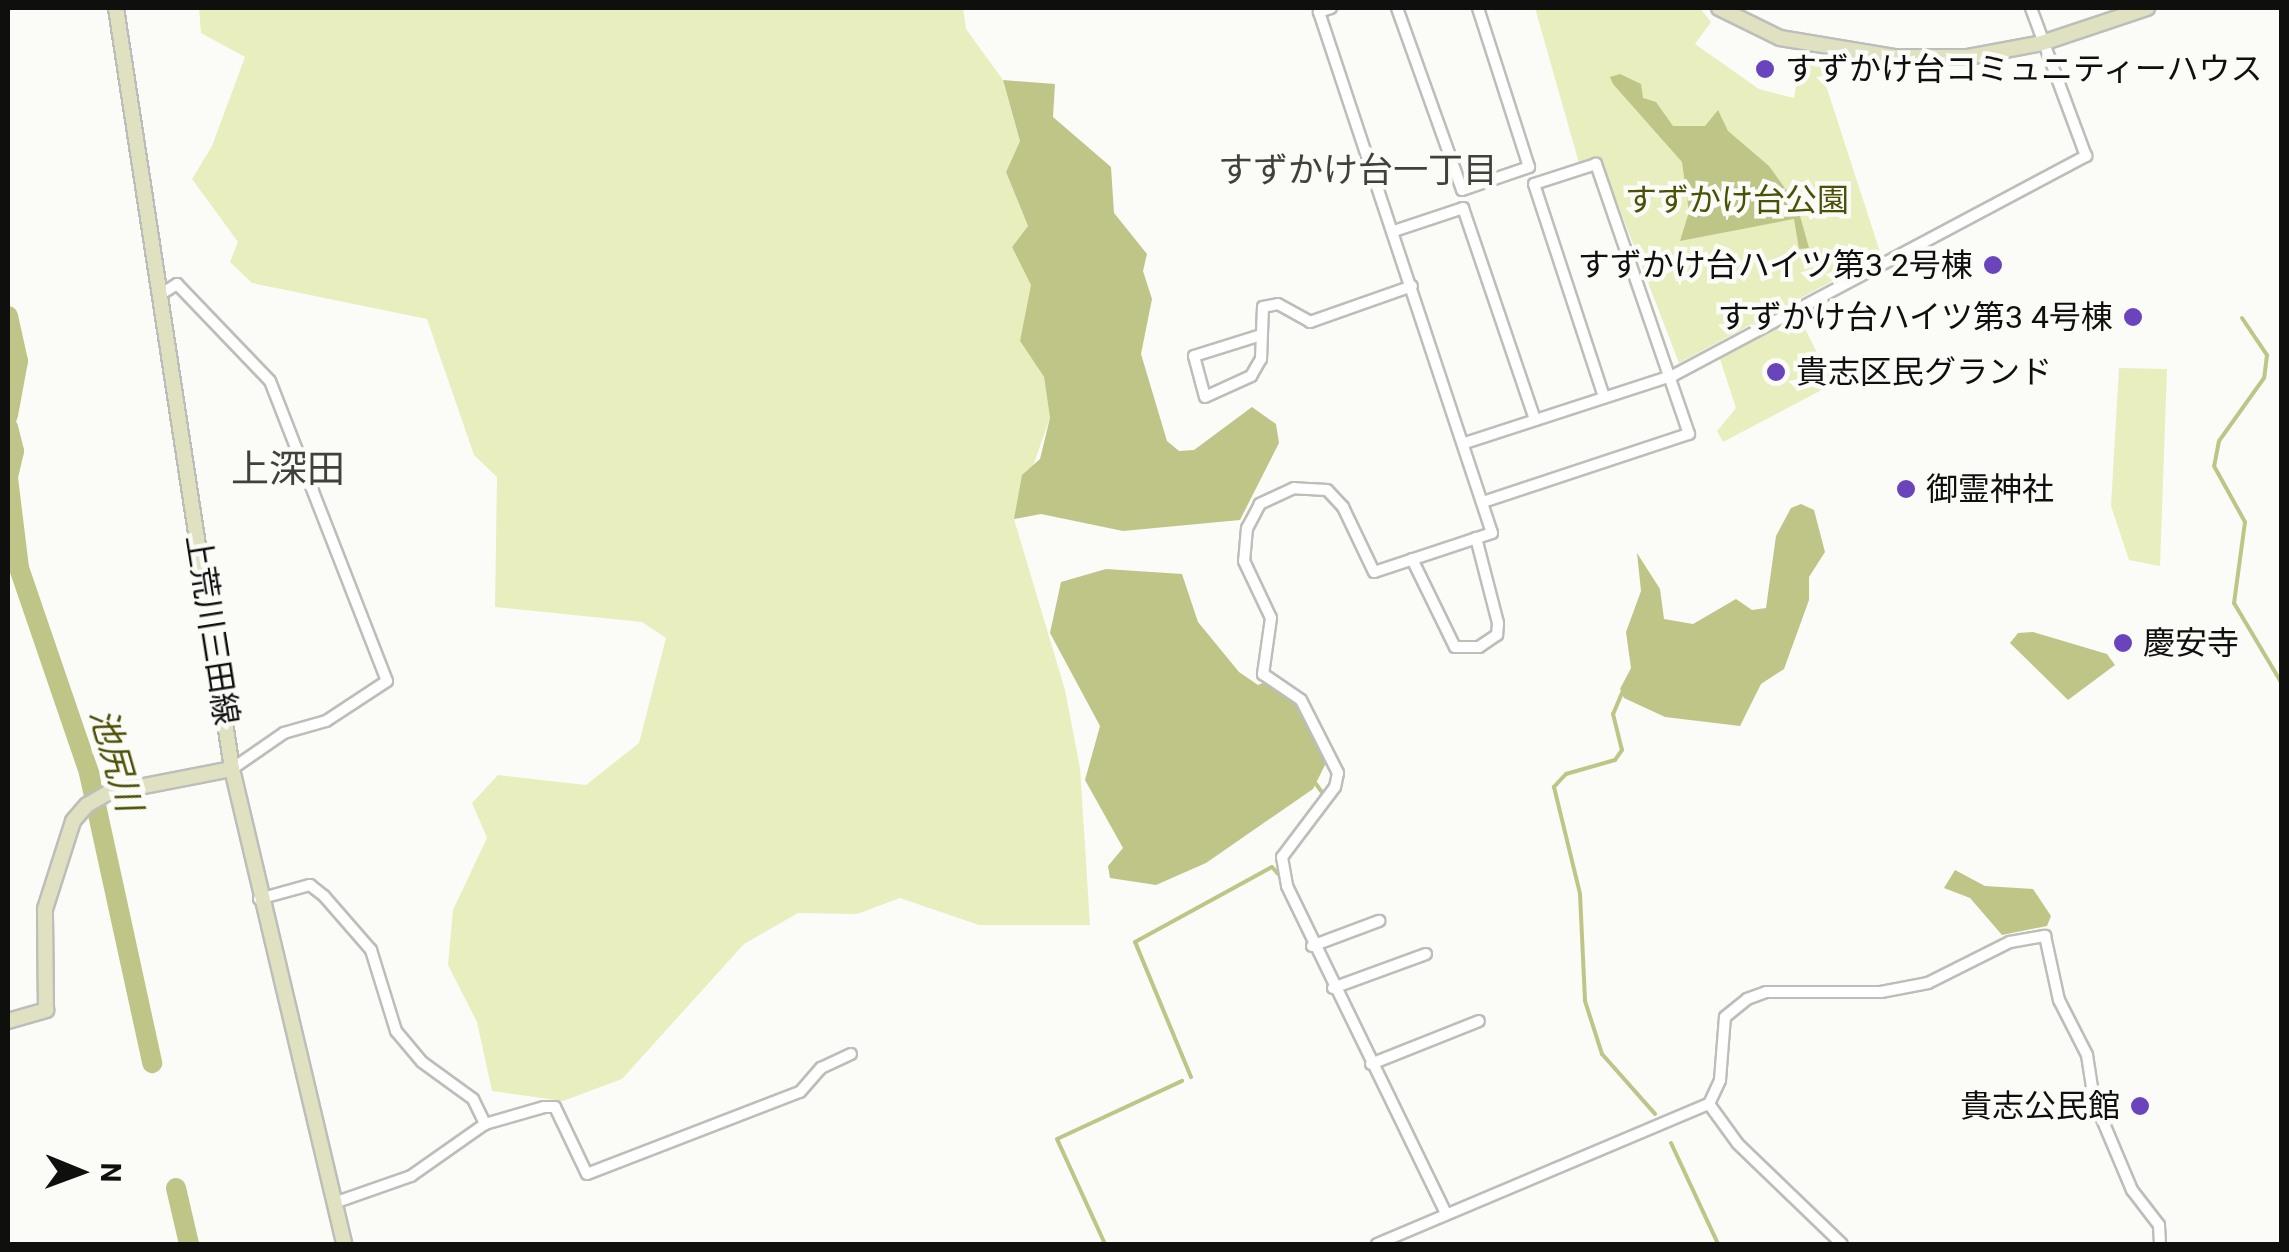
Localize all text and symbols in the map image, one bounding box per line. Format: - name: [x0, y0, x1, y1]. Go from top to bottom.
- place label: すずかけ台コミュニティーハウス: [1785, 50, 2265, 88]
- marker: すずかけ台コミュニティーハウス: [1754, 58, 1776, 80]
- district label: すずかけ台一丁目: [1218, 150, 1498, 192]
- park label: すずかけ台公園: [1625, 181, 1849, 219]
- place label: すずかけ台ハイツ第3 2号棟: [1577, 246, 1973, 284]
- marker: すずかけ台ハイツ第3 2号棟: [1982, 254, 2004, 276]
- place label: すずかけ台ハイツ第3 4号棟: [1717, 298, 2113, 336]
- marker: すずかけ台ハイツ第3 4号棟: [2122, 306, 2144, 328]
- place label: 貴志区民グランド: [1796, 353, 2052, 391]
- marker: 貴志区民グランド: [1765, 361, 1787, 383]
- district label: 上深田: [231, 447, 345, 493]
- place label: 御霊神社: [1926, 470, 2054, 508]
- marker: 御霊神社: [1895, 478, 1917, 500]
- street label: 上荒川三田線: [178, 532, 246, 728]
- place label: 慶安寺: [2143, 624, 2239, 662]
- marker: 慶安寺: [2112, 632, 2134, 654]
- water label: 池尻川: [80, 704, 150, 816]
- place label: 貴志公民館: [1960, 1087, 2120, 1125]
- marker: 貴志公民館: [2129, 1095, 2151, 1117]
- north arrow: [30, 1122, 130, 1222]
- text: N: [94, 1162, 127, 1183]

